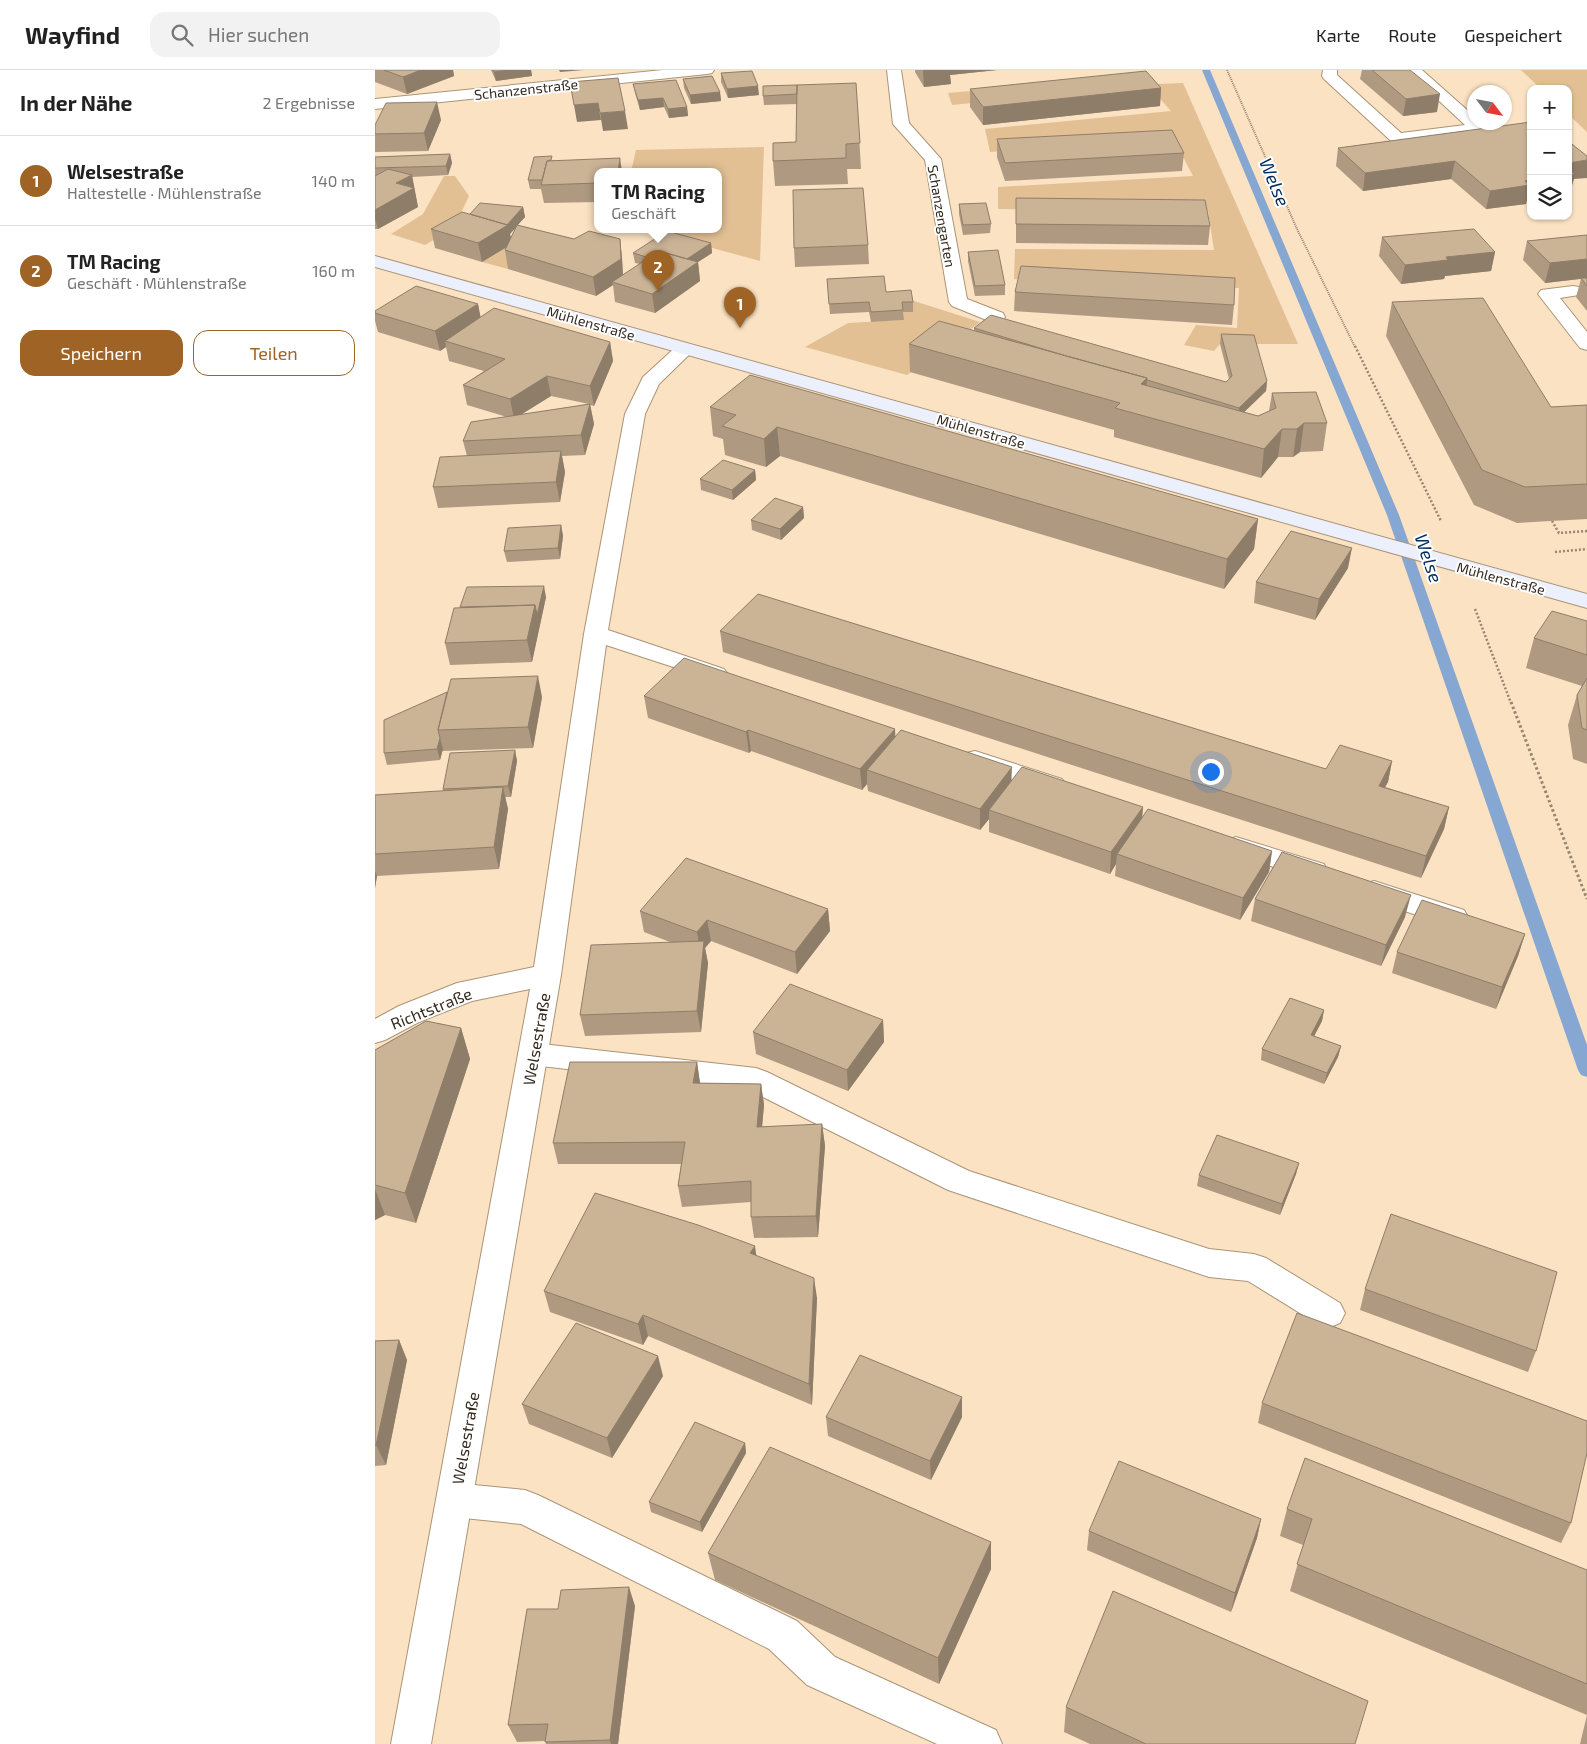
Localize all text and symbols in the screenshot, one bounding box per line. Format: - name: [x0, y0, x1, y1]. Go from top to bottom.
- search box: [150, 12, 500, 57]
- text: Wayfind: [25, 20, 120, 49]
- icon: search: [168, 21, 196, 49]
- text: Hier suchen: [208, 23, 309, 46]
- text: Karte: [1316, 24, 1360, 46]
- text: Route: [1388, 24, 1436, 46]
- text: Gespeichert: [1464, 24, 1562, 46]
- street label: Schanzenstraße: [473, 75, 579, 103]
- north arrow: [1467, 85, 1512, 130]
- map controls: [1527, 85, 1572, 220]
- button: +: [1527, 85, 1572, 130]
- text: In der Nähe: [20, 90, 132, 115]
- text: 2 Ergebnisse: [262, 93, 355, 112]
- button: −: [1527, 130, 1572, 175]
- water label: Welse: [1255, 155, 1295, 210]
- text: Welsestraße: [67, 160, 184, 183]
- street label: Schanzengarten: [925, 164, 959, 268]
- popup: [594, 168, 722, 233]
- text: 1: [33, 171, 39, 190]
- text: 140 m: [312, 171, 355, 190]
- button: layers: [1527, 175, 1572, 220]
- text: TM Racing: [611, 180, 705, 203]
- text: Haltestelle · Mühlenstraße: [67, 183, 262, 202]
- text: Geschäft: [611, 203, 676, 222]
- text: TM Racing: [67, 250, 160, 273]
- pin: 2: [642, 250, 674, 291]
- text: 2: [31, 261, 41, 280]
- text: 160 m: [312, 261, 355, 280]
- text: Geschäft · Mühlenstraße: [67, 273, 247, 292]
- pin: 1: [724, 287, 756, 328]
- street label: Mühlenstraße: [545, 302, 637, 344]
- button: Speichern: [20, 330, 183, 376]
- button: Teilen: [193, 330, 355, 376]
- street label: Mühlenstraße: [935, 410, 1027, 452]
- water label: Welse: [1410, 531, 1448, 586]
- street label: Mühlenstraße: [1455, 558, 1547, 598]
- your location: [1198, 759, 1224, 785]
- street label: Richtstraße: [388, 983, 474, 1033]
- street label: Welsestraße: [519, 991, 553, 1087]
- street label: Welsestraße: [448, 1390, 482, 1486]

